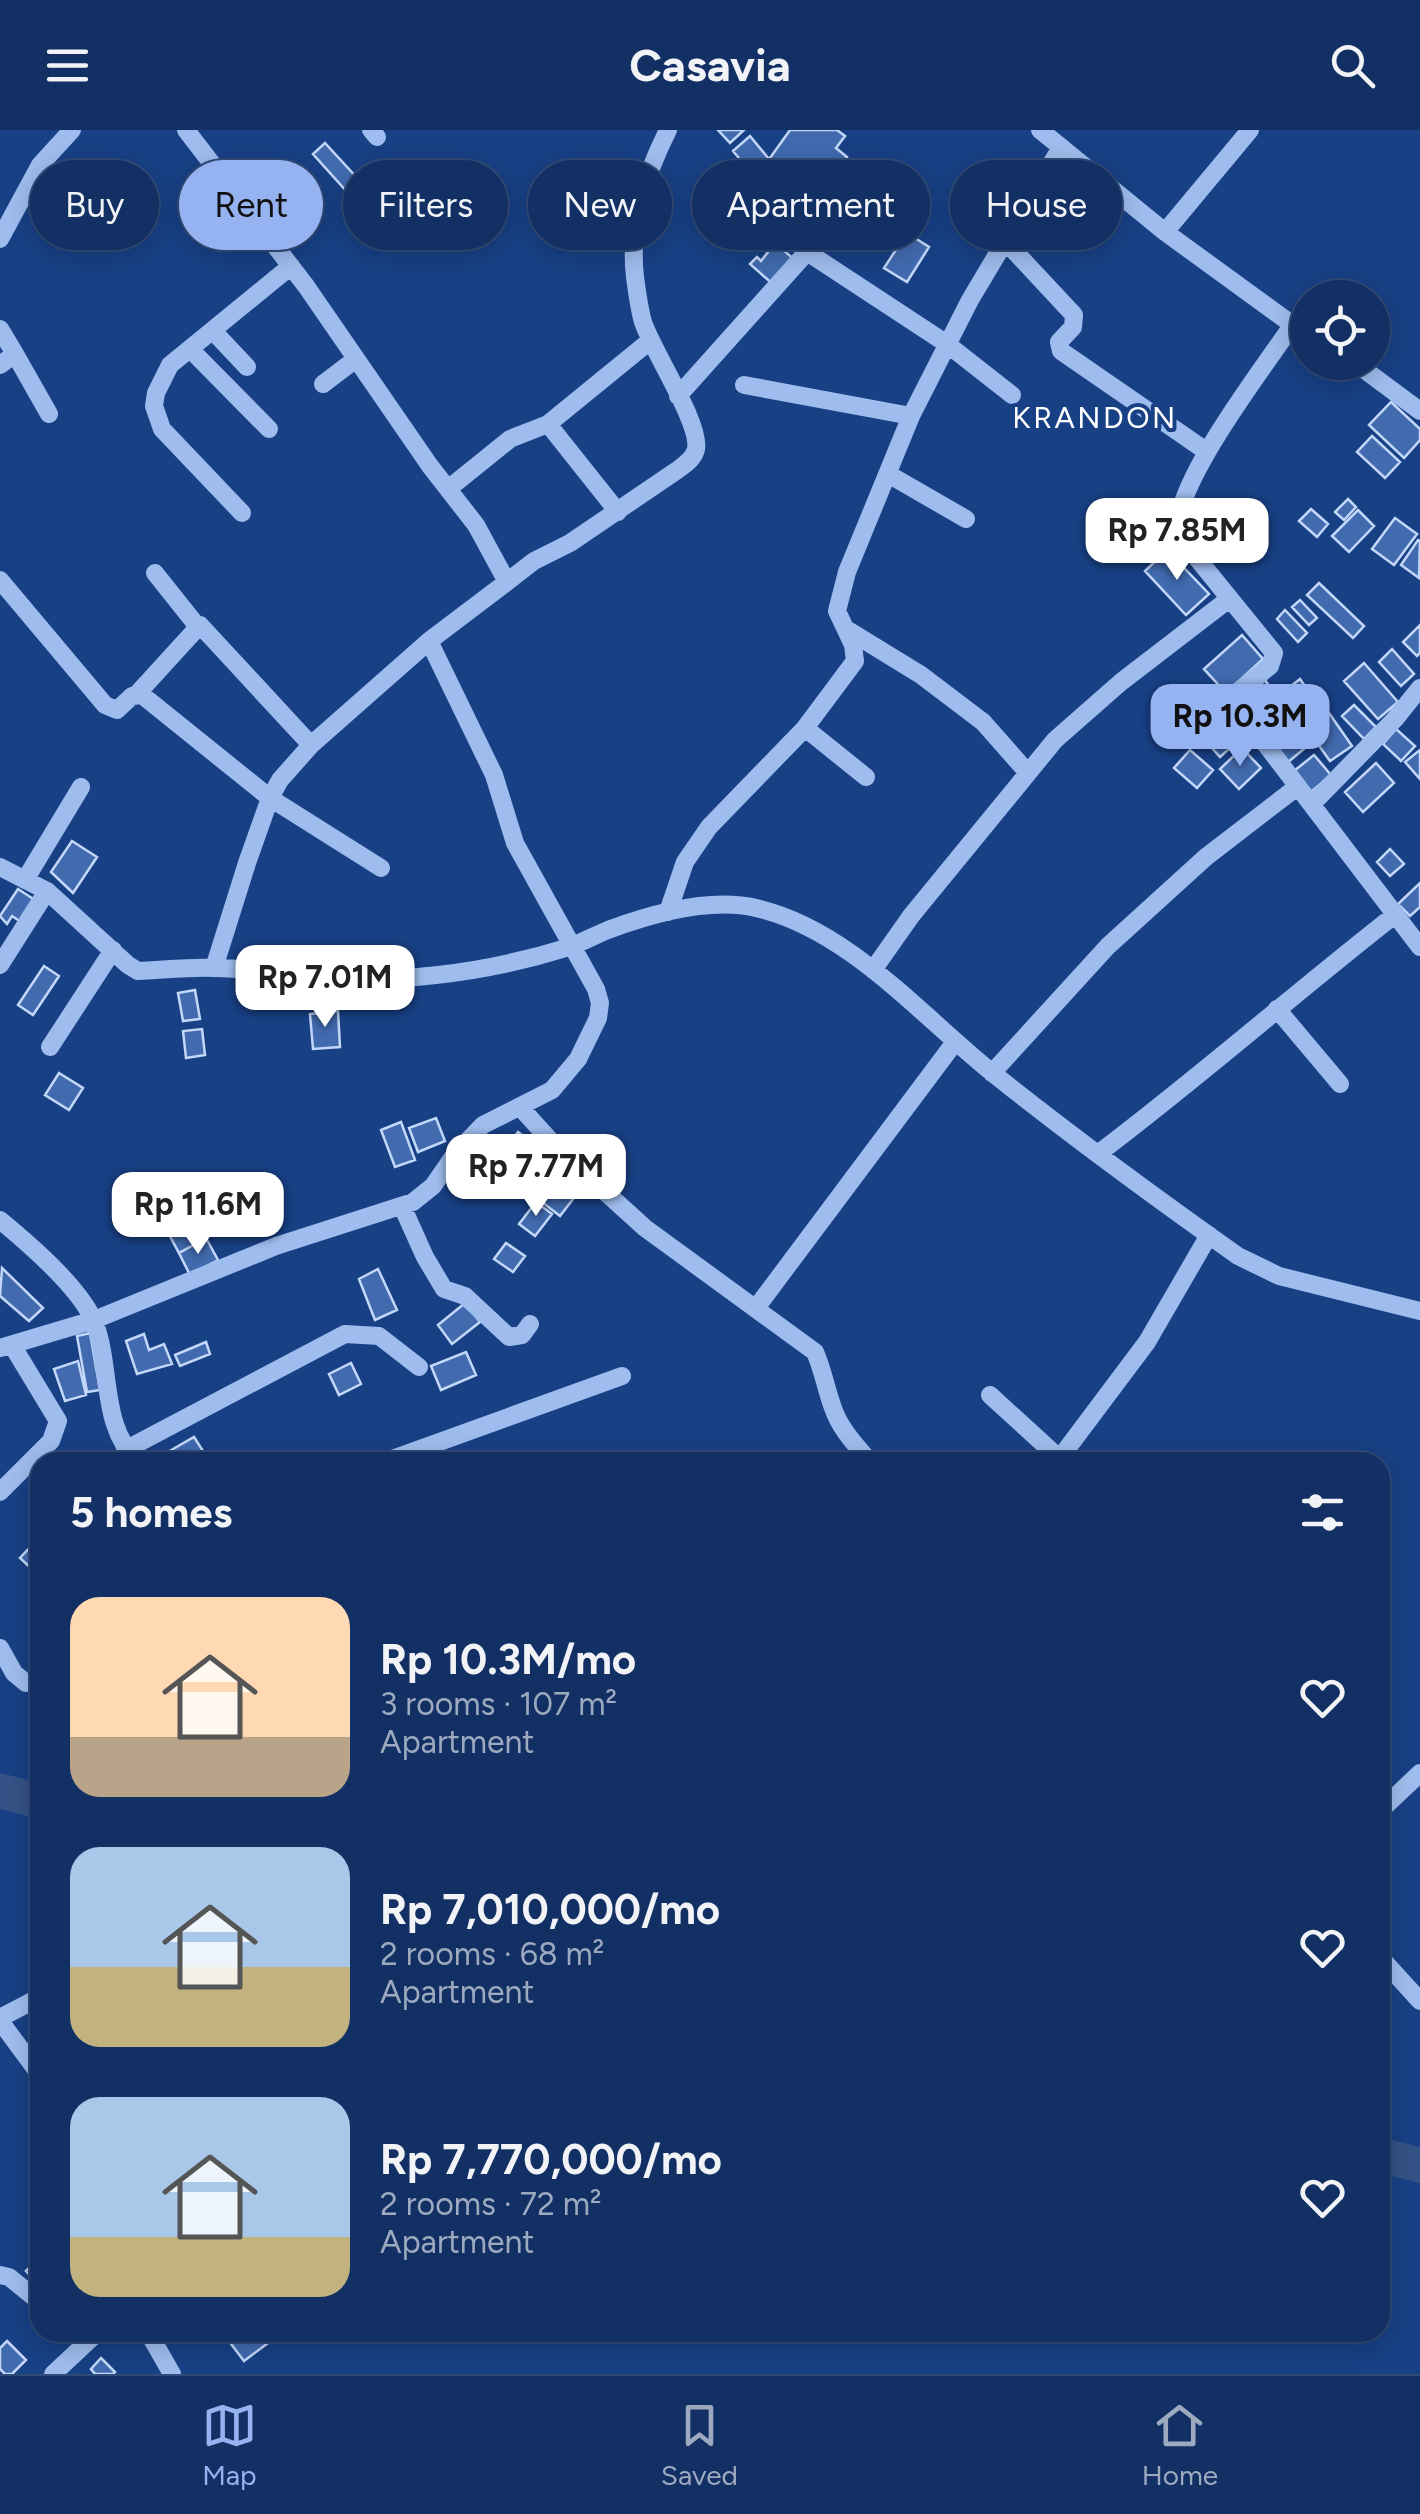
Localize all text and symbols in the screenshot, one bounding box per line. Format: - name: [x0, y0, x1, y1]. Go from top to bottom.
- icon: menu: [40, 38, 95, 93]
- text: Casavia: [629, 38, 791, 92]
- icon: search: [1325, 38, 1380, 93]
- chip: Buy: [30, 160, 159, 250]
- chip: Rent: [179, 160, 323, 250]
- chip: Filters: [343, 160, 508, 250]
- chip: New: [528, 160, 672, 250]
- chip: Apartment: [692, 160, 930, 250]
- chip: House: [950, 160, 1122, 250]
- map controls: [1290, 280, 1390, 380]
- button: locate: [1290, 280, 1390, 380]
- district label: KRANDON: [1012, 399, 1178, 436]
- pin: Rp 7.85M: [1074, 498, 1280, 583]
- text: Rp 7.85M: [1108, 511, 1246, 549]
- pin: Rp 10.3M: [1137, 684, 1343, 769]
- text: Rp 10.3M: [1173, 697, 1307, 735]
- pin: Rp 7.01M: [222, 945, 428, 1030]
- text: Rp 7.01M: [258, 958, 392, 996]
- pin: Rp 7.77M: [433, 1134, 639, 1219]
- text: Rp 7.77M: [468, 1147, 604, 1185]
- pin: Rp 11.6M: [95, 1172, 301, 1257]
- text: Rp 11.6M: [134, 1185, 262, 1223]
- icon: filters: [1295, 1485, 1350, 1540]
- text: 5 homes: [70, 1487, 232, 1538]
- text: Rp 10.3M/mo: [380, 1634, 636, 1685]
- icon: home: [150, 1637, 270, 1757]
- icon: heart: [1295, 1670, 1350, 1725]
- text: 3 rooms · 107 m²: [380, 1685, 617, 1723]
- text: Apartment: [380, 1723, 534, 1761]
- text: Rp 7,010,000/mo: [380, 1884, 720, 1935]
- icon: home: [150, 1887, 270, 2007]
- icon: heart: [1295, 1920, 1350, 1975]
- text: 2 rooms · 68 m²: [380, 1935, 604, 1973]
- text: Apartment: [380, 1973, 534, 2011]
- text: Rp 7,770,000/mo: [380, 2134, 722, 2185]
- icon: home: [150, 2137, 270, 2257]
- icon: heart: [1295, 2170, 1350, 2225]
- text: 2 rooms · 72 m²: [380, 2185, 602, 2223]
- text: Apartment: [380, 2223, 534, 2261]
- tab: Map: [202, 2398, 257, 2492]
- tab: Saved: [661, 2398, 738, 2492]
- tab: Home: [1142, 2398, 1218, 2492]

